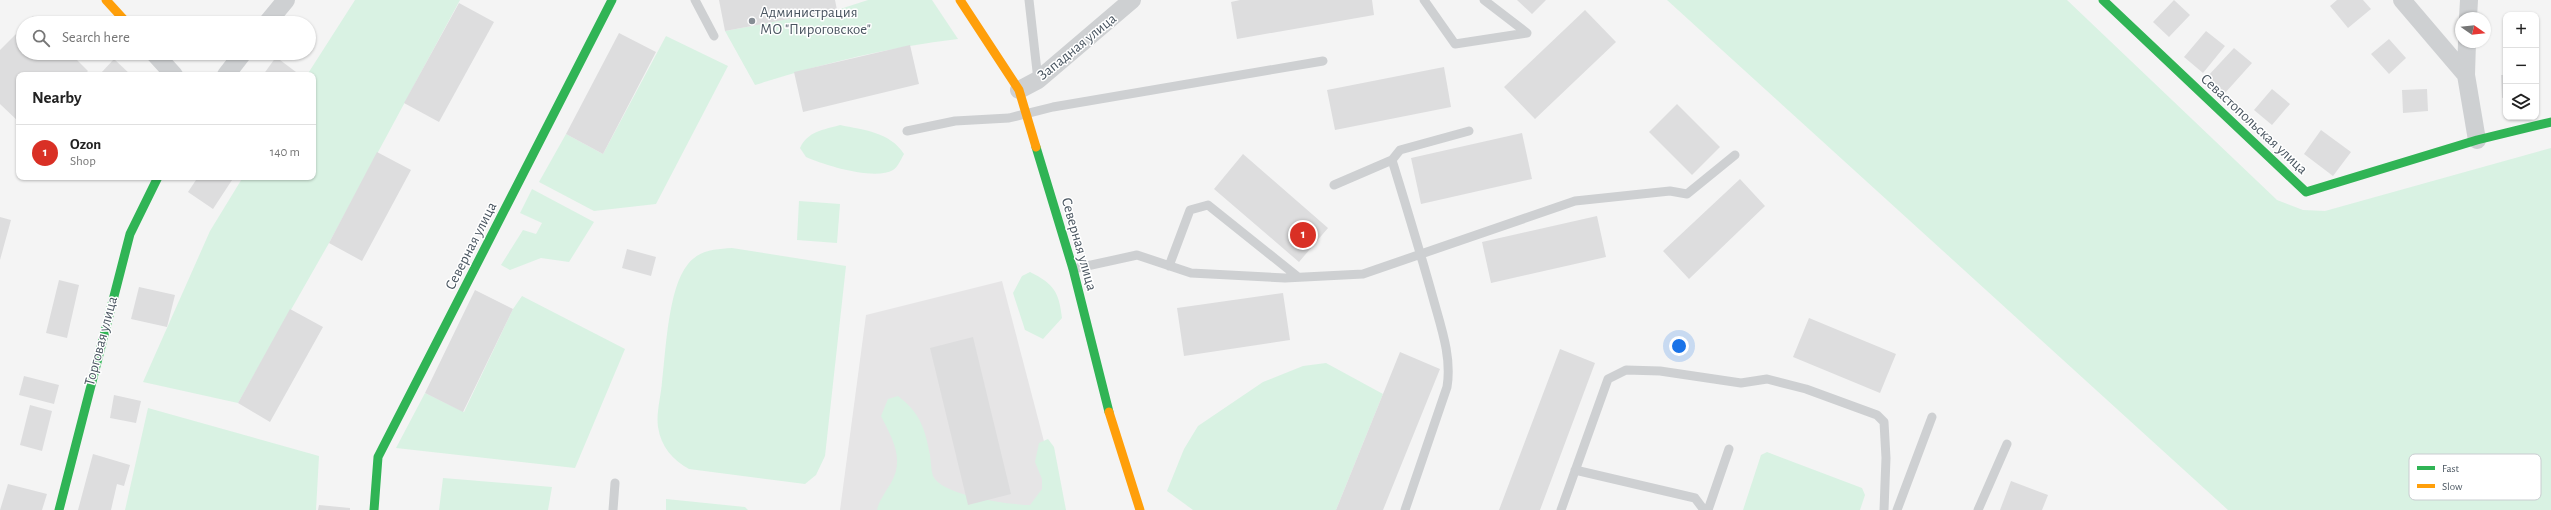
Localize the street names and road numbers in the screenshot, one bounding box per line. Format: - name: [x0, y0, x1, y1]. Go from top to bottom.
- street label: Западная улица: [1035, 11, 1119, 83]
- street label: Севастопольская улица: [2198, 71, 2310, 177]
- street label: Северная улица: [1059, 196, 1100, 292]
- street label: Северная улица: [442, 200, 500, 292]
- street label: Торговая улица: [82, 295, 120, 387]

